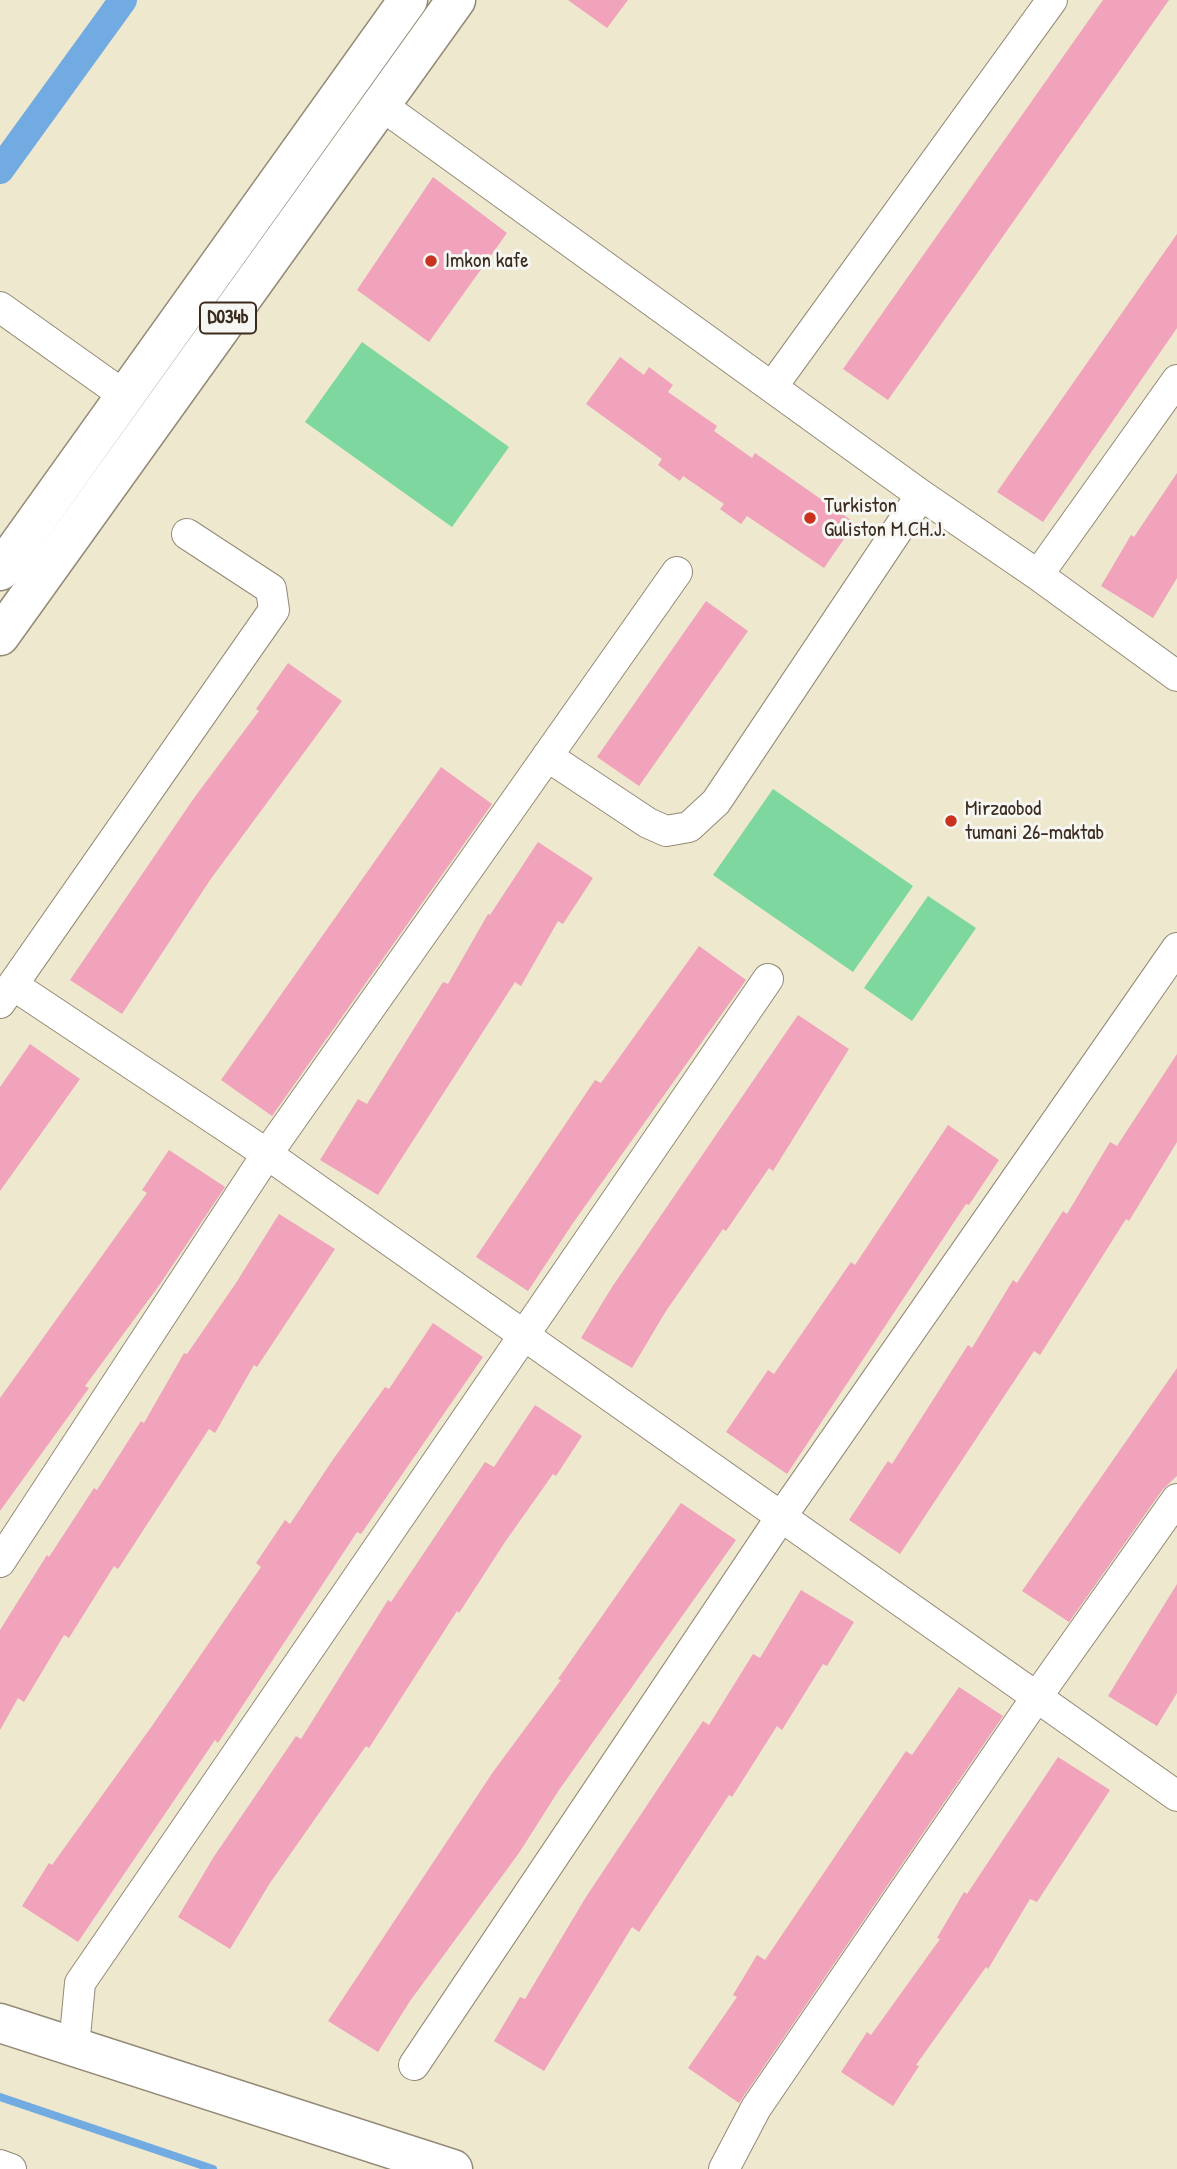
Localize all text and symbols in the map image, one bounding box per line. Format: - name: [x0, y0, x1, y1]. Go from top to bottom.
- place label: Imkon kafe: [445, 248, 529, 274]
- marker: Imkon kafe: [423, 253, 439, 269]
- road number: D034b: [200, 302, 256, 334]
- place label: Turkiston Guliston M.CH.J.: [824, 493, 946, 543]
- marker: Turkiston Guliston M.CH.J.: [802, 510, 818, 526]
- place label: Mirzaobod tumani 26-maktab: [965, 796, 1104, 846]
- marker: Mirzaobod tumani 26-maktab: [943, 813, 959, 829]

